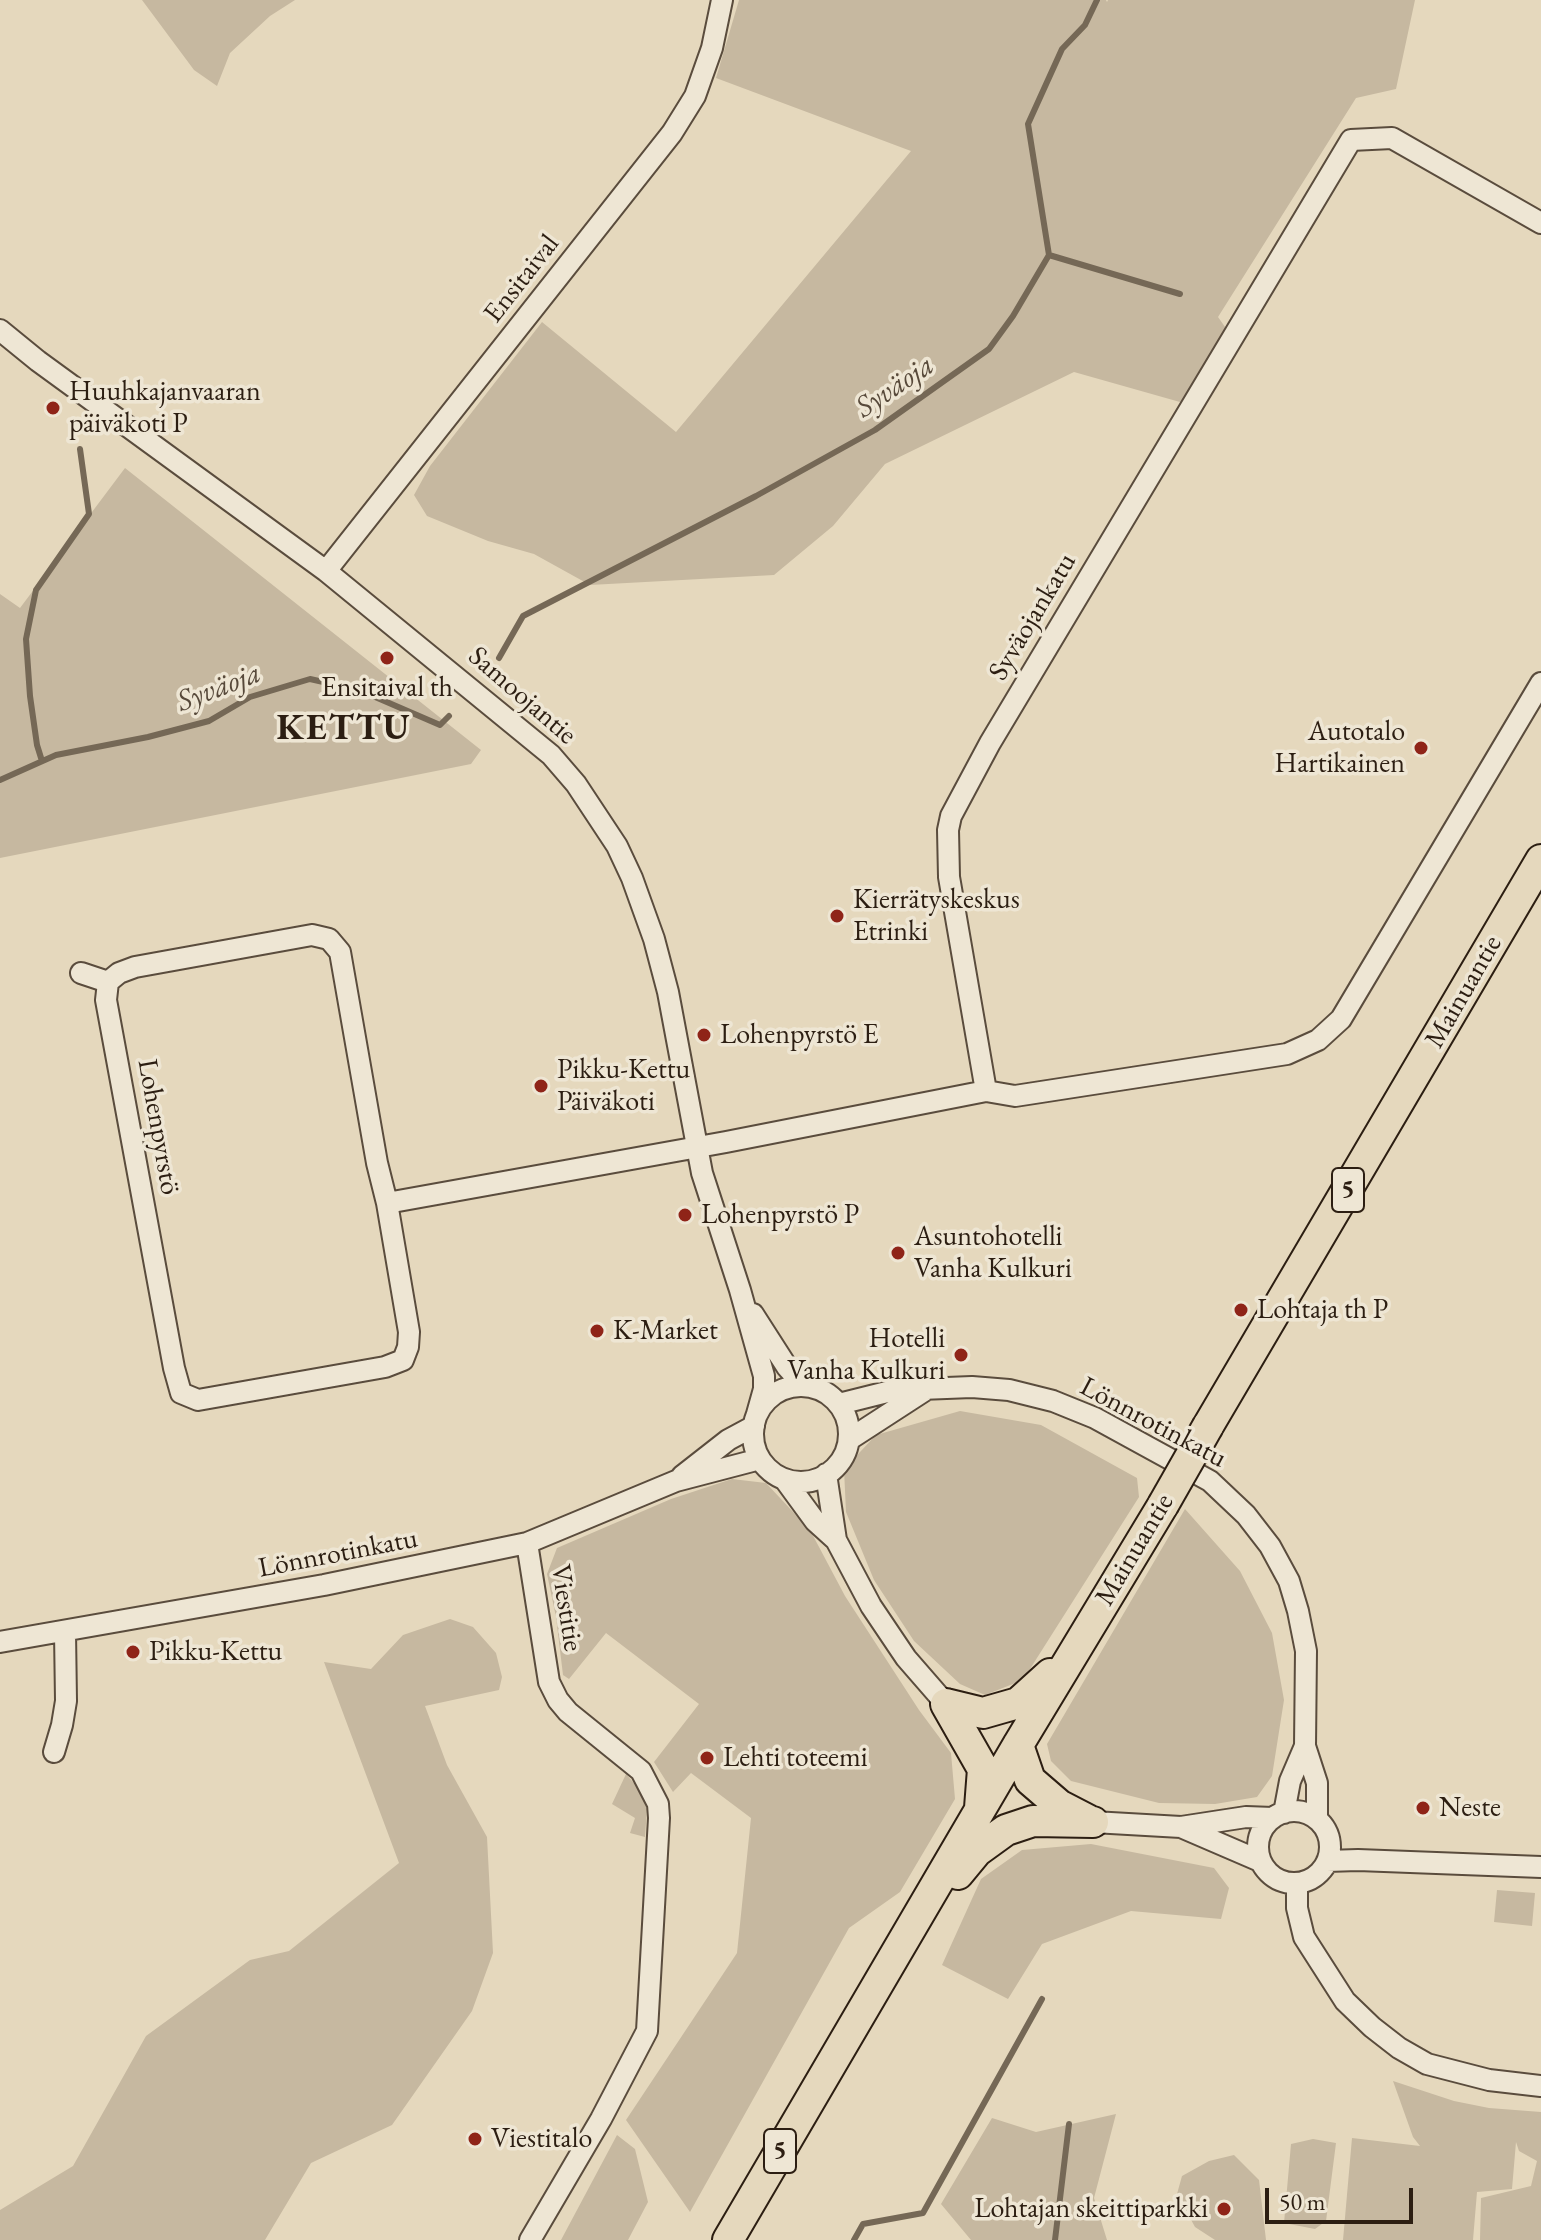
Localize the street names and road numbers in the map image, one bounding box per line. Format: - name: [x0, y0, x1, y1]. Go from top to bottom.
- street label: Ensitaival: [477, 228, 567, 330]
- street label: Syväojankatu: [982, 547, 1084, 687]
- street label: Samoojantie: [461, 640, 583, 752]
- street label: Mainuantie: [1418, 930, 1510, 1054]
- street label: Lohenpyrstö: [130, 1057, 186, 1197]
- road number: 5: [1332, 1168, 1364, 1212]
- street label: Lönnrotinkatu: [1074, 1370, 1232, 1476]
- street label: Mainuantie: [1088, 1488, 1182, 1612]
- street label: Lönnrotinkatu: [256, 1522, 420, 1586]
- street label: Viestitie: [543, 1562, 589, 1654]
- road number: 5: [764, 2129, 796, 2173]

